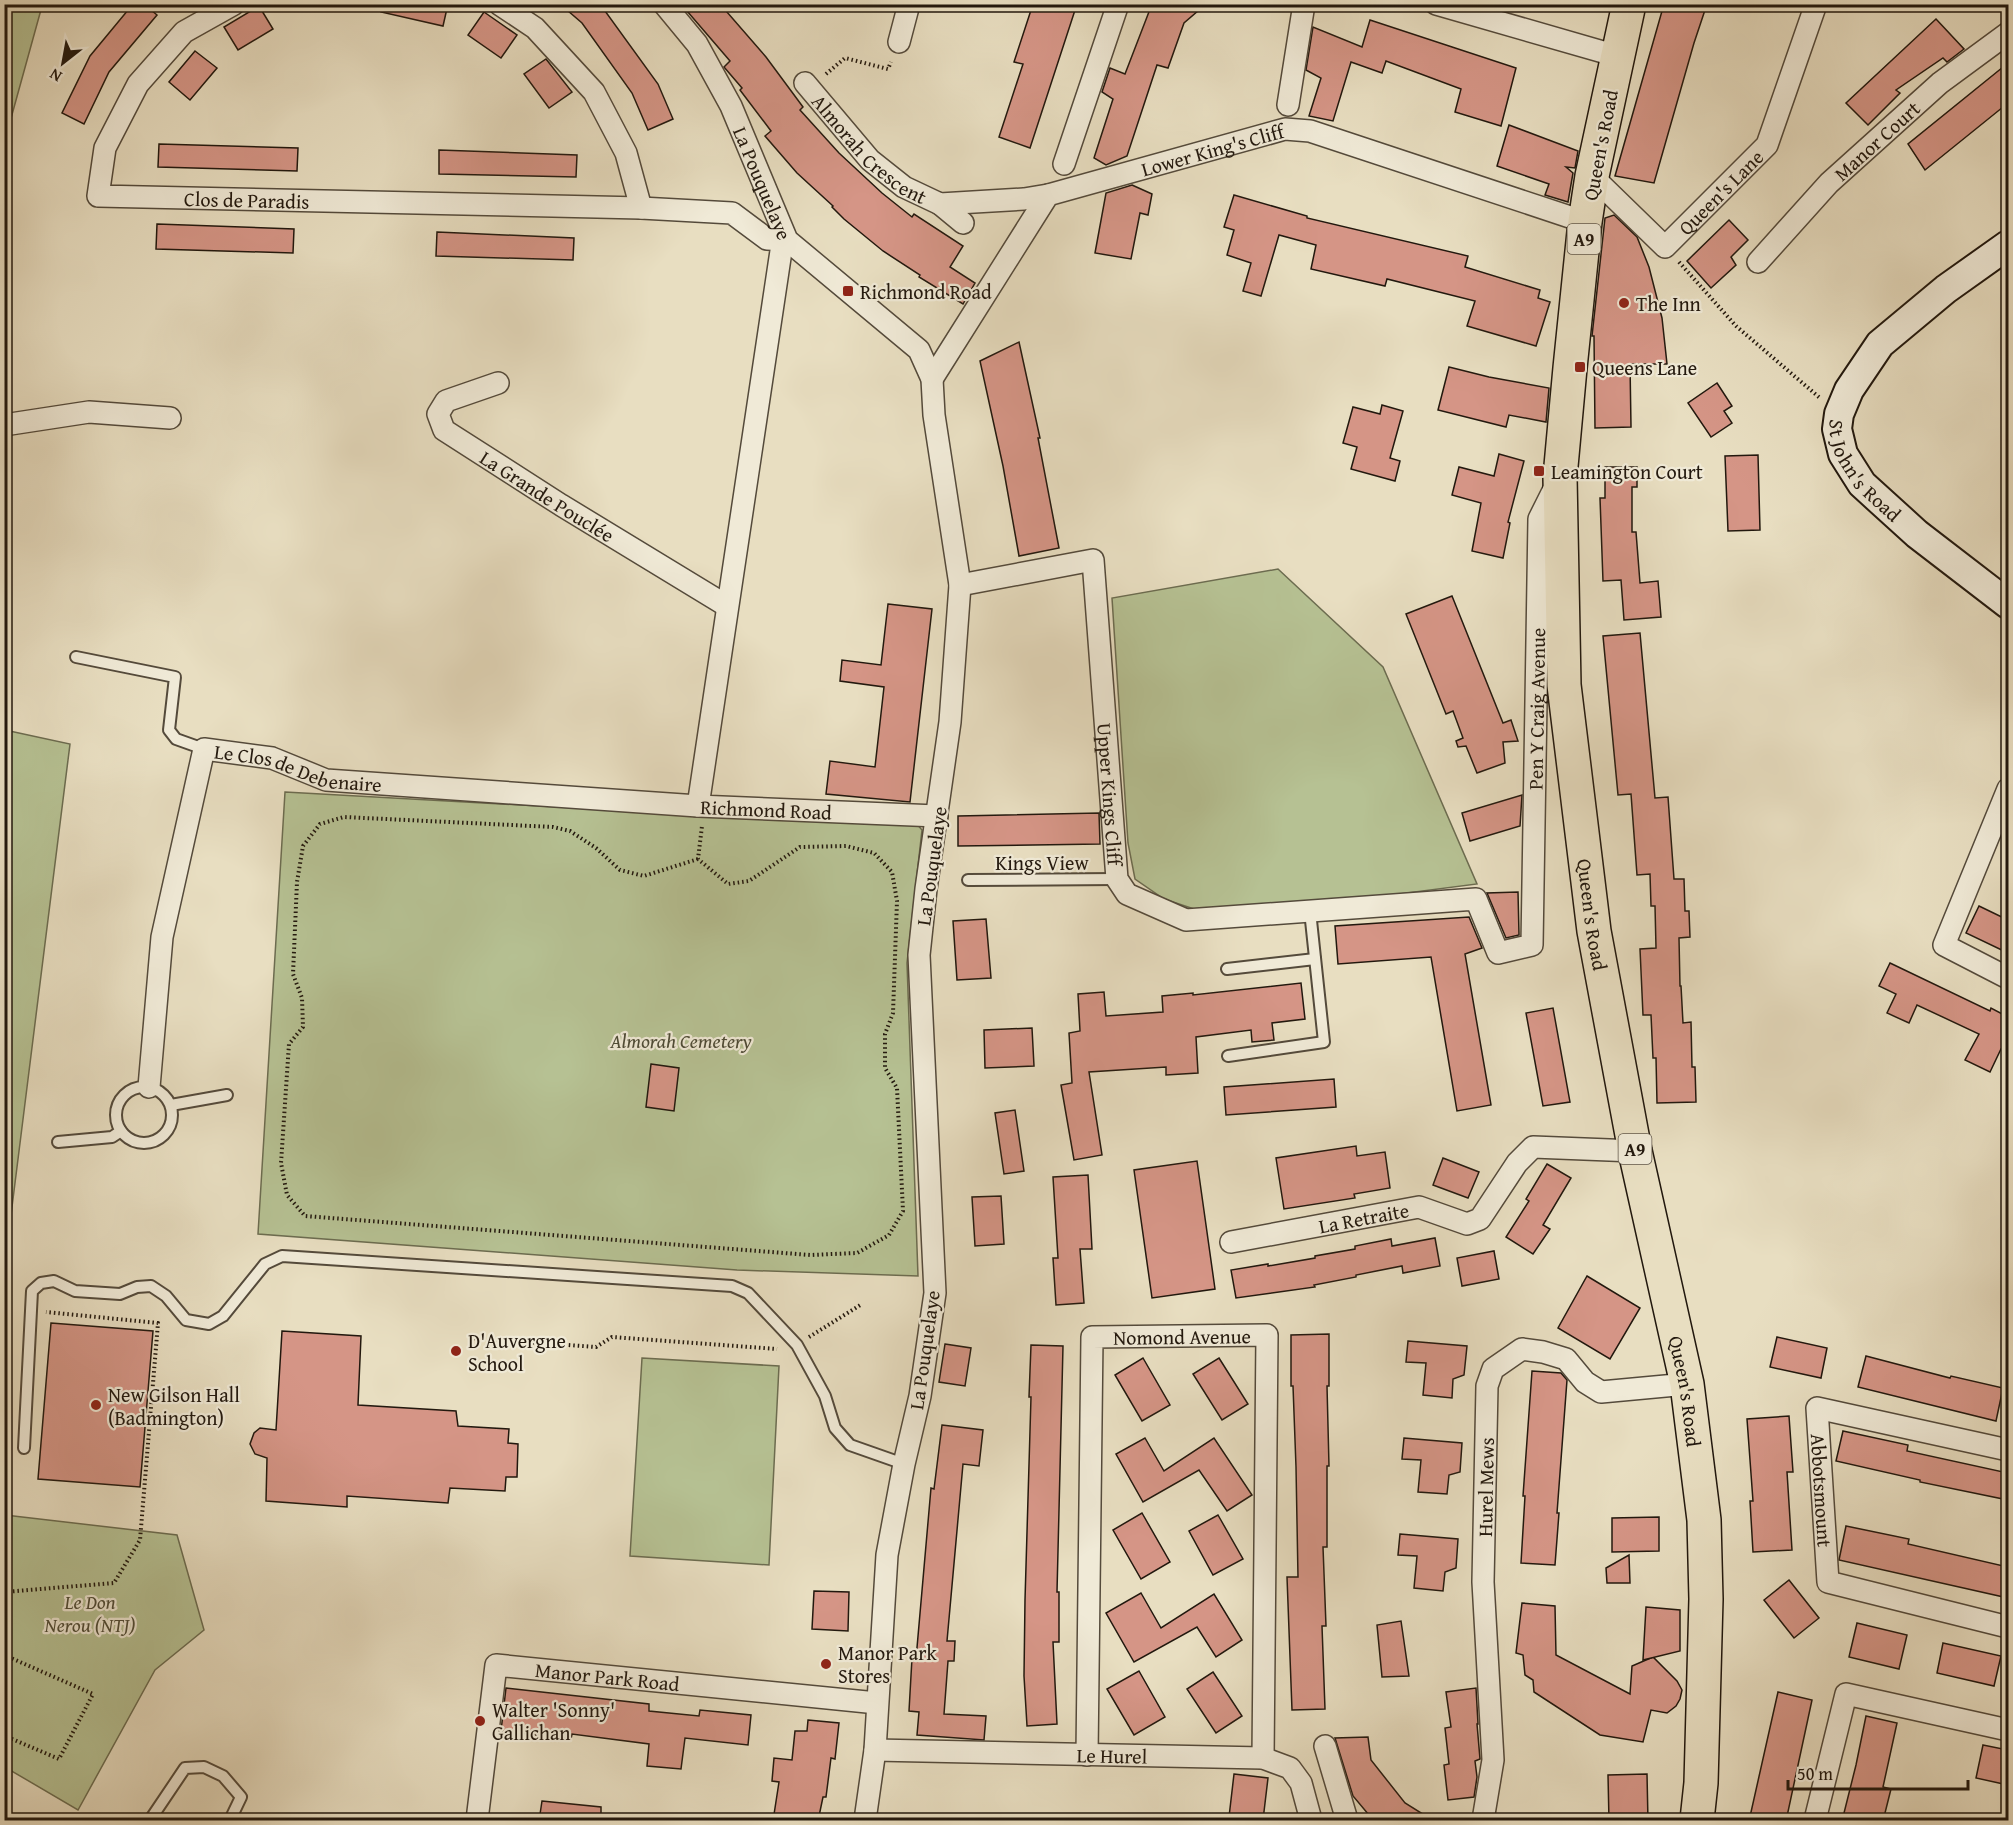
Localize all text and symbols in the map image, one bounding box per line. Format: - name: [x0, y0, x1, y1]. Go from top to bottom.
- north arrow: [33, 33, 93, 93]
- text: N: [44, 63, 66, 89]
- street label: Almorah Crescent: [805, 87, 932, 210]
- street label: Queen's Road: [1575, 87, 1625, 203]
- street label: Manor Court: [1827, 94, 1926, 187]
- street label: Lower King's Cliff: [1138, 115, 1289, 183]
- street label: La Pouquelaye: [727, 122, 800, 244]
- street label: Queen's Lane: [1671, 142, 1770, 241]
- street label: Clos de Paradis: [184, 183, 310, 215]
- road number: A9: [1568, 224, 1600, 254]
- place label: Richmond Road: [860, 277, 992, 306]
- marker: Richmond Road: [841, 284, 855, 298]
- place label: The Inn: [1636, 289, 1701, 318]
- marker: The Inn: [1617, 296, 1631, 310]
- place label: Queens Lane: [1592, 353, 1697, 382]
- marker: Queens Lane: [1573, 360, 1587, 374]
- street label: St John's Road: [1823, 418, 1908, 528]
- street label: La Grande Pouclée: [475, 443, 620, 549]
- place label: Leamington Court: [1551, 457, 1703, 486]
- marker: Leamington Court: [1532, 464, 1546, 478]
- street label: Pen Y Craig Avenue: [1520, 628, 1552, 790]
- street label: Upper Kings Cliff: [1091, 722, 1131, 868]
- street label: Le Clos de Debenaire: [213, 736, 383, 798]
- street label: Richmond Road: [700, 792, 833, 826]
- street label: La Pouquelaye: [908, 804, 954, 928]
- street label: Kings View: [995, 848, 1089, 877]
- street label: Queen's Road: [1571, 857, 1616, 973]
- park label: Almorah Cemetery: [609, 1026, 752, 1055]
- road number: A9: [1618, 1134, 1652, 1164]
- street label: La Retraite: [1316, 1195, 1411, 1240]
- street label: La Pouquelaye: [901, 1288, 947, 1412]
- street label: Nomond Avenue: [1113, 1321, 1251, 1351]
- place label: D'Auvergne School: [468, 1326, 566, 1378]
- street label: Queen's Road: [1662, 1333, 1709, 1449]
- marker: D'Auvergne School: [449, 1344, 463, 1358]
- place label: New Gilson Hall (Badmington): [108, 1380, 240, 1432]
- marker: New Gilson Hall (Badmington): [89, 1398, 103, 1412]
- street label: Abbotsmount: [1804, 1433, 1840, 1548]
- street label: Hurel Mews: [1469, 1437, 1500, 1537]
- park label: Le Don Nerou (NTJ): [44, 1587, 135, 1639]
- place label: Manor Park Stores: [838, 1638, 937, 1690]
- street label: Manor Park Road: [534, 1654, 681, 1698]
- marker: Manor Park Stores: [819, 1657, 833, 1671]
- place label: Walter 'Sonny' Gallichan: [492, 1695, 615, 1747]
- marker: Walter 'Sonny' Gallichan: [473, 1714, 487, 1728]
- street label: Le Hurel: [1076, 1740, 1148, 1770]
- scale bar: [1788, 1753, 1968, 1791]
- text: 50 m: [1797, 1760, 1833, 1787]

